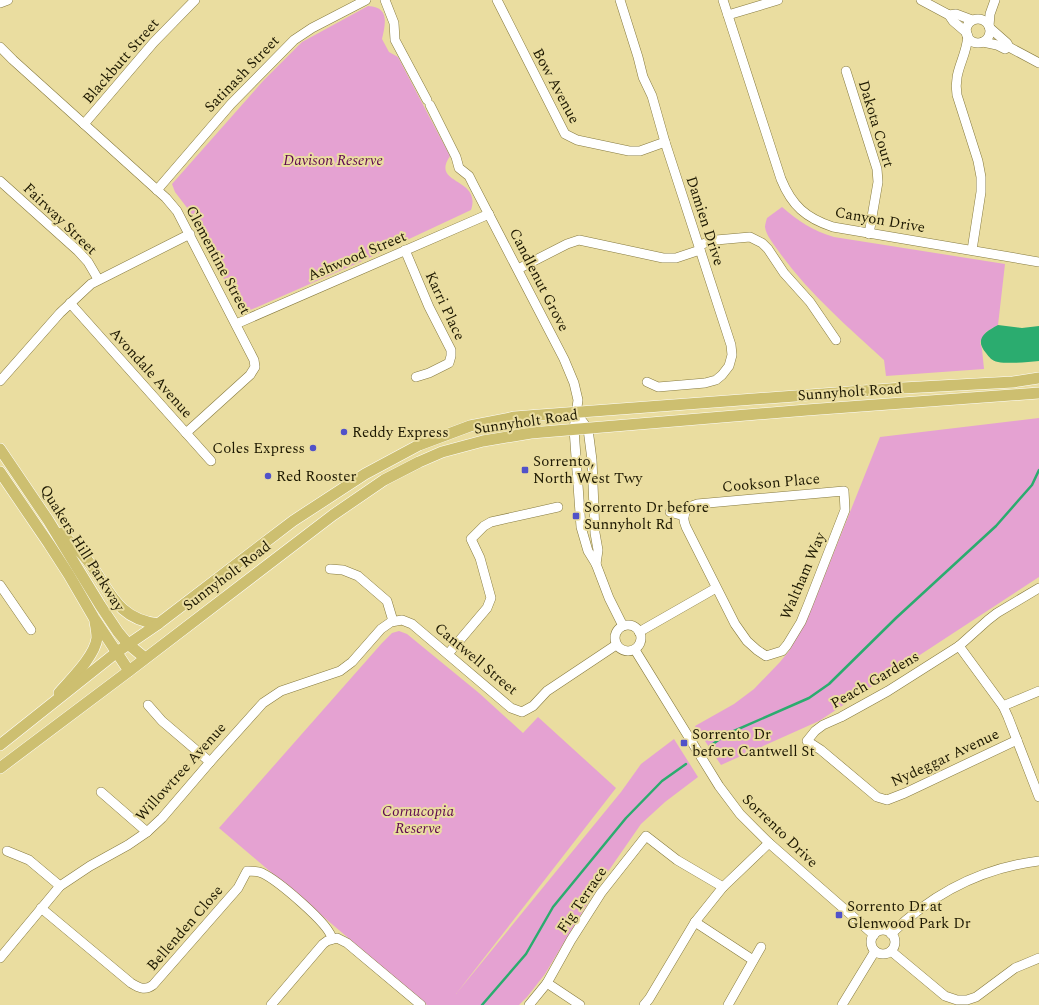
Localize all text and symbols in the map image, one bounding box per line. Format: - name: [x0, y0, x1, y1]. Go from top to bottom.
- street label: Blackbutt Street: [77, 13, 165, 109]
- street label: Satinash Street: [199, 30, 285, 118]
- street label: Bow Avenue: [526, 44, 586, 128]
- street label: Dakota Court: [852, 78, 900, 170]
- park label: Davison Reserve: [283, 149, 383, 172]
- street label: Damien Drive: [680, 173, 730, 269]
- street label: Fairway Street: [18, 177, 102, 261]
- street label: Clementine Street: [180, 201, 256, 319]
- street label: Canyon Drive: [833, 201, 927, 239]
- street label: Candlenut Grove: [503, 224, 575, 336]
- street label: Ashwood Street: [304, 225, 410, 287]
- street label: Karri Place: [419, 268, 471, 344]
- street label: Avondale Avenue: [104, 322, 198, 424]
- street label: Sunnyholt Road: [797, 377, 903, 407]
- street label: Sunnyholt Road: [472, 403, 580, 441]
- place label: Reddy Express: [352, 421, 449, 444]
- marker: Reddy Express: [339, 427, 349, 437]
- place label: Coles Express: [212, 437, 305, 460]
- marker: Coles Express: [308, 443, 318, 453]
- place label: Sorrento, North West Twy: [533, 450, 643, 490]
- place label: Red Rooster: [276, 465, 356, 488]
- marker: Sorrento, North West Twy: [520, 465, 530, 475]
- street label: Cookson Place: [721, 467, 821, 499]
- marker: Red Rooster: [263, 471, 273, 481]
- street label: Quakers Hill Parkway: [34, 480, 131, 616]
- place label: Sorrento Dr before Sunnyholt Rd: [584, 496, 709, 536]
- marker: Sorrento Dr before Sunnyholt Rd: [571, 511, 581, 521]
- street label: Waltham Way: [774, 528, 832, 623]
- street label: Sunnyholt Road: [178, 535, 276, 617]
- street label: Cantwell Street: [429, 617, 523, 701]
- street label: Peach Gardens: [826, 645, 924, 715]
- street label: Willowtree Avenue: [130, 717, 232, 827]
- place label: Sorrento Dr before Cantwell St: [692, 723, 815, 763]
- street label: Nydeggar Avenue: [887, 723, 1003, 793]
- marker: Sorrento Dr before Cantwell St: [679, 738, 689, 748]
- street label: Sorrento Drive: [737, 789, 823, 873]
- park label: Cornucopia Reserve: [382, 800, 454, 840]
- street label: Fig Terrace: [551, 862, 613, 938]
- street label: Bellenden Close: [141, 880, 229, 976]
- place label: Sorrento Dr at Glenwood Park Dr: [847, 895, 971, 935]
- marker: Sorrento Dr at Glenwood Park Dr: [834, 910, 844, 920]

